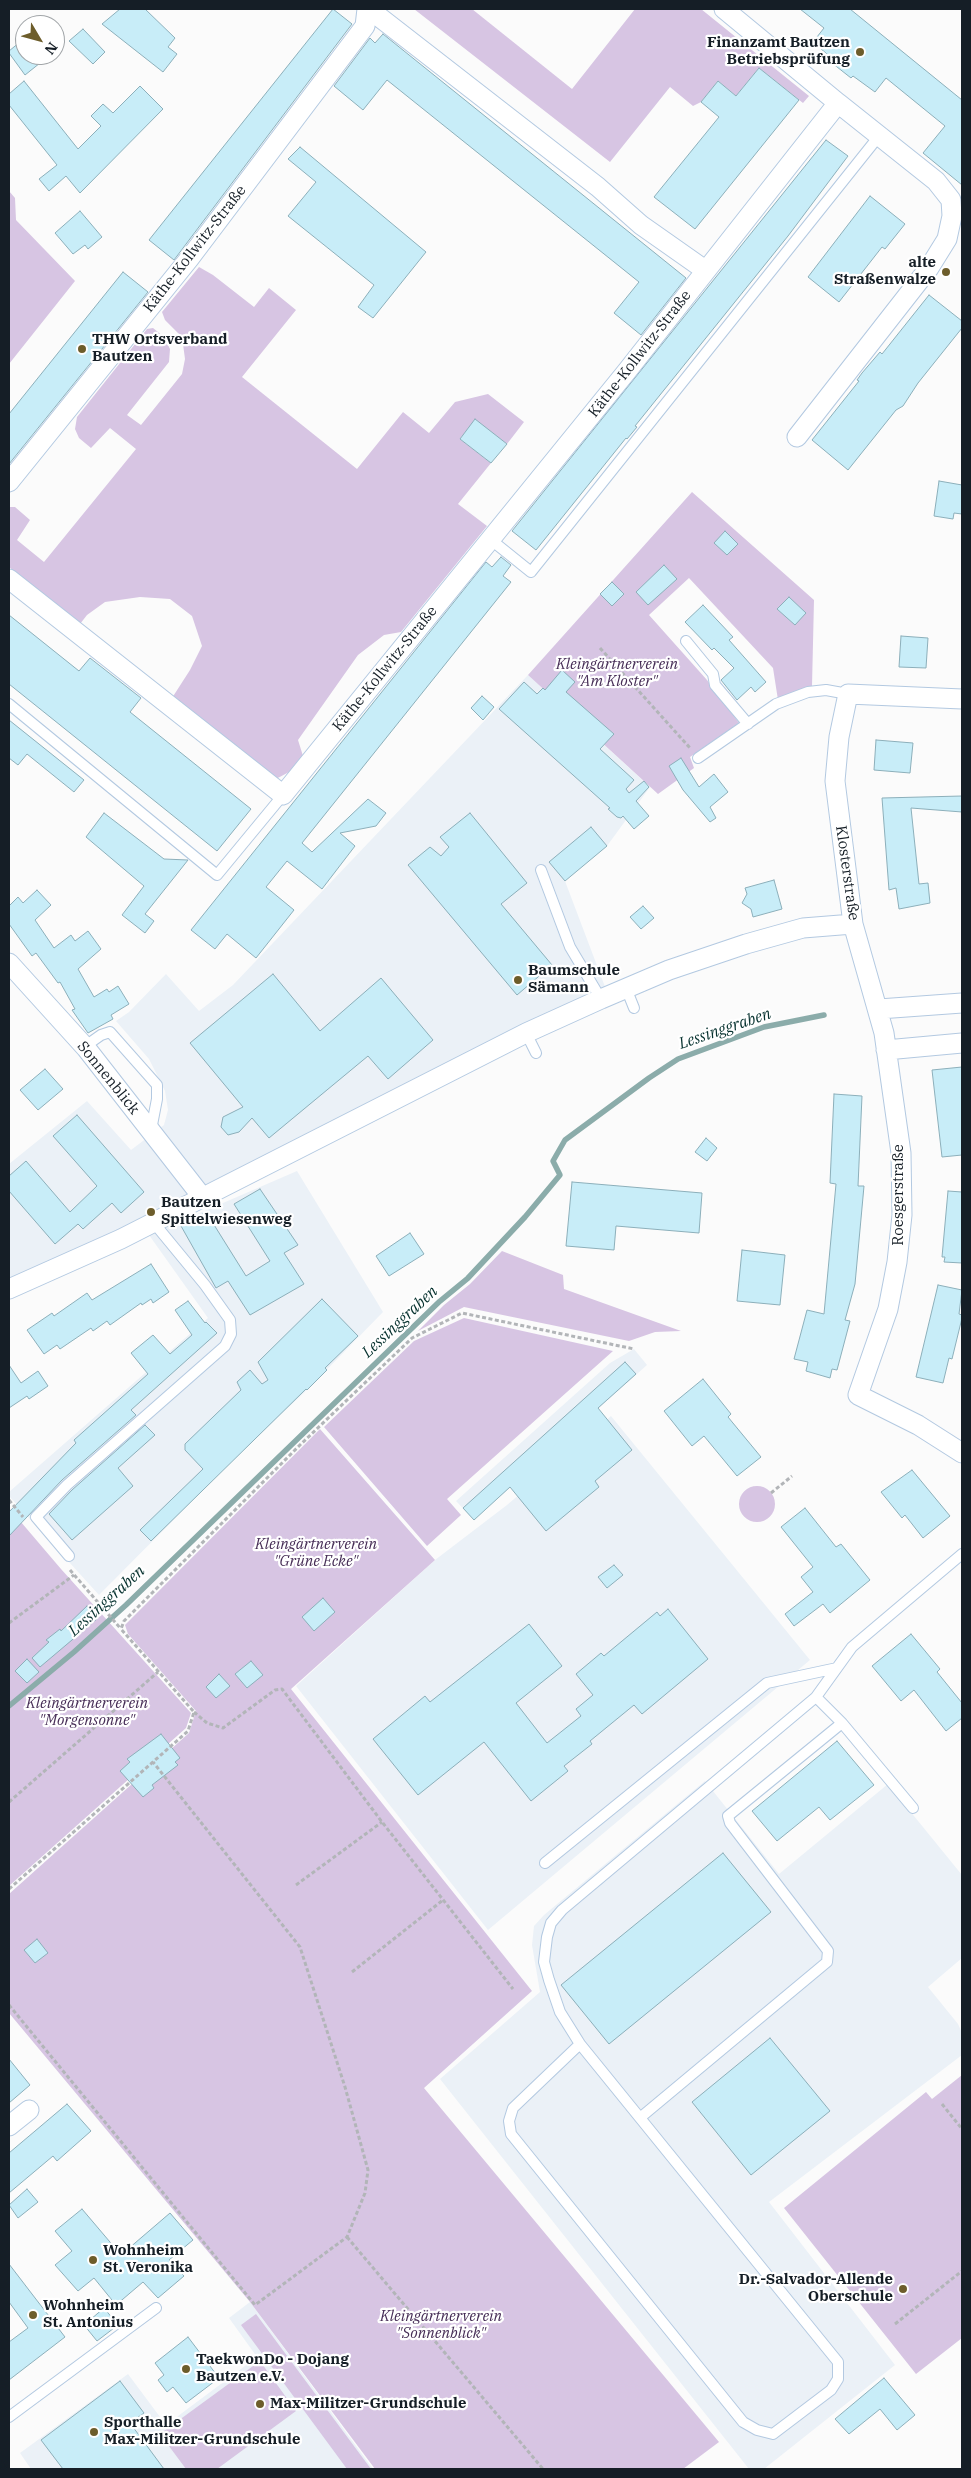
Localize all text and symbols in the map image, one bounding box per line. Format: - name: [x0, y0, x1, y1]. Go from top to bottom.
- north arrow: [15, 15, 65, 65]
- place label: Finanzamt Bautzen Betriebsprüfung: [707, 34, 850, 69]
- text: N: [41, 39, 62, 58]
- marker: Finanzamt Bautzen Betriebsprüfung: [854, 46, 866, 58]
- street label: Käthe-Kollwitz-Straße: [140, 182, 250, 316]
- place label: alte Straßenwalze: [834, 254, 936, 289]
- marker: alte Straßenwalze: [940, 266, 952, 278]
- street label: Käthe-Kollwitz-Straße: [585, 287, 695, 421]
- place label: THW Ortsverband Bautzen: [92, 331, 228, 366]
- marker: THW Ortsverband Bautzen: [76, 343, 88, 355]
- street label: Käthe-Kollwitz-Straße: [329, 603, 441, 735]
- park label: Kleingärtnerverein "Am Kloster": [556, 656, 678, 691]
- street label: Klosterstraße: [831, 824, 863, 922]
- place label: Baumschule Sämann: [528, 962, 620, 997]
- marker: Baumschule Sämann: [512, 974, 524, 986]
- water label: Lessinggraben: [676, 1004, 774, 1054]
- street label: Sonnenblick: [73, 1038, 143, 1118]
- street label: Roesgerstraße: [890, 1144, 908, 1246]
- place label: Bautzen Spittelwiesenweg: [161, 1194, 292, 1229]
- marker: Bautzen Spittelwiesenweg: [145, 1206, 157, 1218]
- water label: Lessinggraben: [358, 1282, 442, 1362]
- park label: Kleingärtnerverein "Grüne Ecke": [255, 1536, 377, 1571]
- water label: Lessinggraben: [65, 1562, 149, 1640]
- park label: Kleingärtnerverein "Morgensonne": [26, 1695, 148, 1730]
- place label: Wohnheim St. Veronika: [103, 2242, 193, 2277]
- marker: Wohnheim St. Veronika: [87, 2254, 99, 2266]
- place label: Dr.-Salvador-Allende Oberschule: [739, 2271, 893, 2306]
- marker: Dr.-Salvador-Allende Oberschule: [897, 2283, 909, 2295]
- place label: Wohnheim St. Antonius: [43, 2297, 133, 2332]
- park label: Kleingärtnerverein "Sonnenblick": [380, 2308, 502, 2343]
- marker: Wohnheim St. Antonius: [27, 2309, 39, 2321]
- place label: TaekwonDo - Dojang Bautzen e.V.: [196, 2351, 349, 2386]
- marker: TaekwonDo - Dojang Bautzen e.V.: [180, 2363, 192, 2375]
- place label: Max-Militzer-Grundschule: [270, 2395, 466, 2413]
- marker: Max-Militzer-Grundschule: [254, 2398, 266, 2410]
- place label: Sporthalle Max-Militzer-Grundschule: [104, 2414, 300, 2449]
- marker: Sporthalle Max-Militzer-Grundschule: [88, 2426, 100, 2438]

